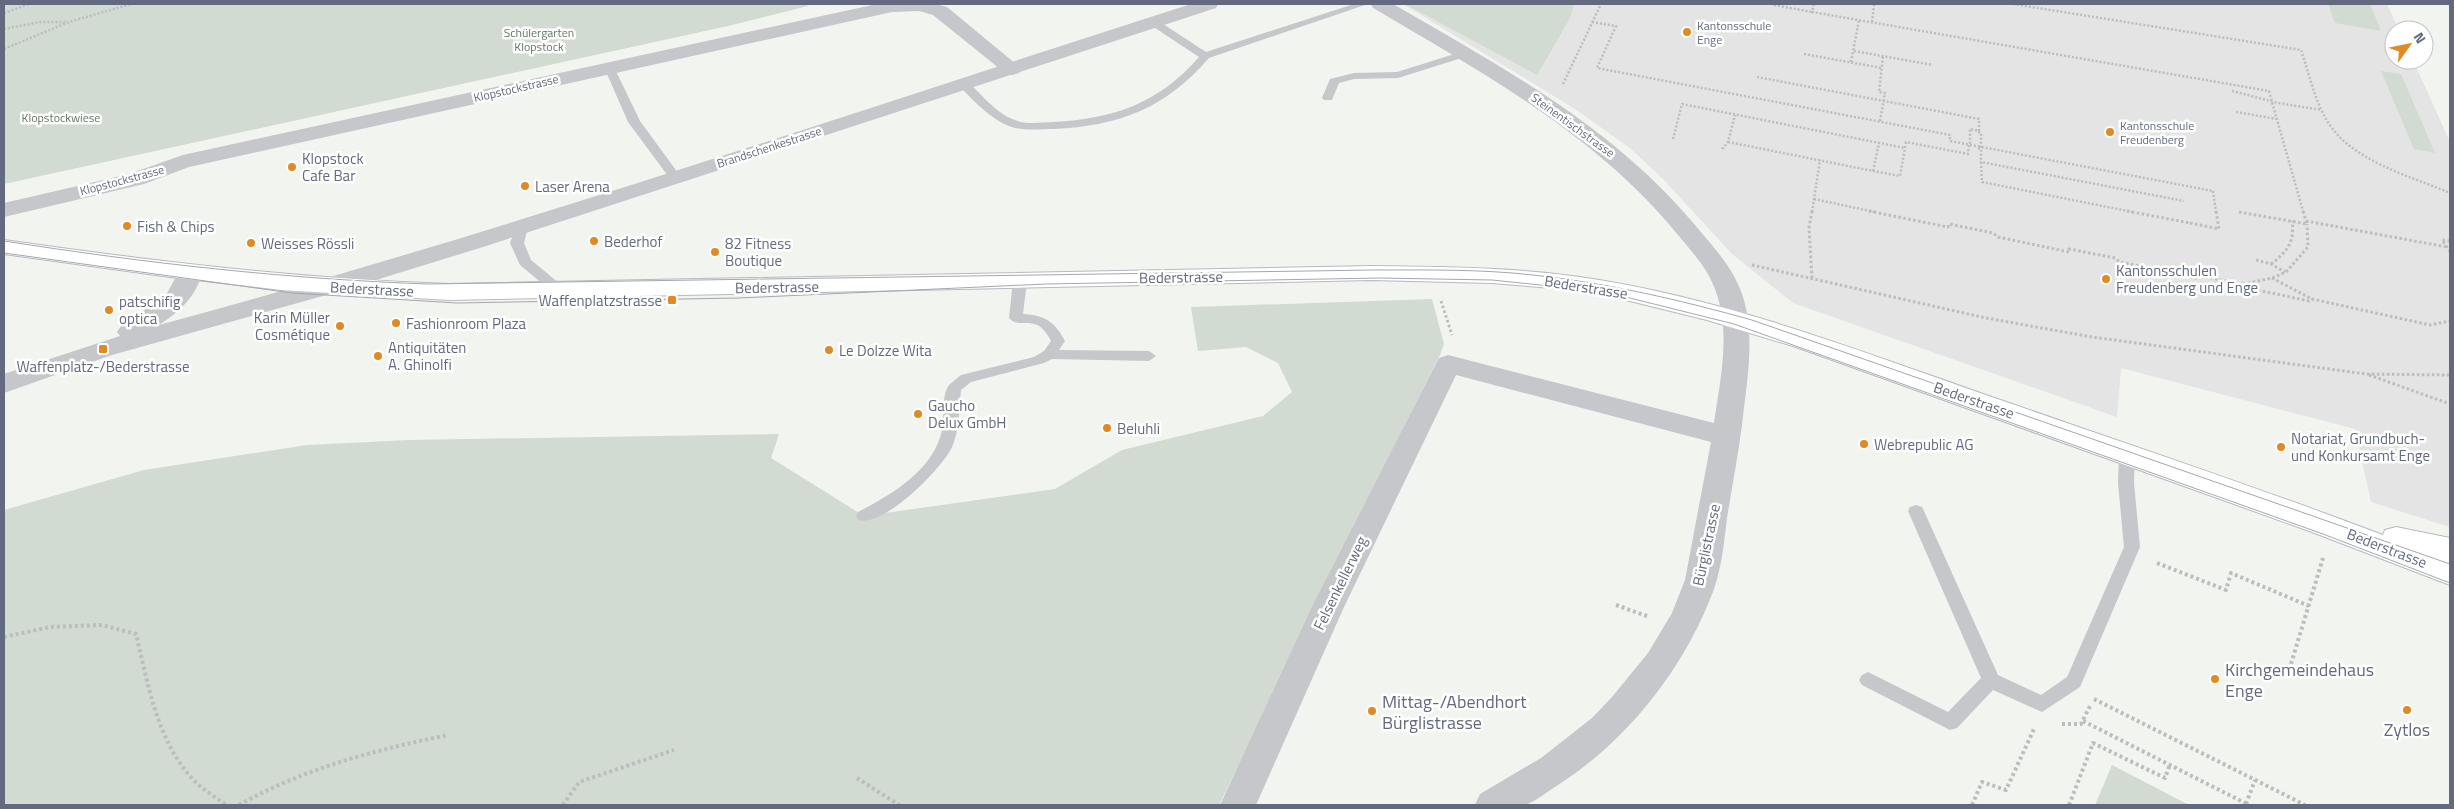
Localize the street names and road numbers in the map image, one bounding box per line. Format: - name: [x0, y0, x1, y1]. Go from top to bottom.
- street label: Klopstockstrasse: [472, 69, 560, 107]
- street label: Steinentischstrasse: [1527, 88, 1619, 162]
- street label: Brandschenkestrasse: [714, 121, 824, 173]
- street label: Klopstockstrasse: [78, 160, 166, 200]
- street label: Bederstrasse: [1139, 265, 1223, 289]
- street label: Bederstrasse: [1543, 269, 1629, 305]
- street label: Bederstrasse: [329, 275, 415, 303]
- street label: Bederstrasse: [735, 275, 819, 299]
- street label: Bederstrasse: [1931, 375, 2017, 425]
- street label: Bürglistrasse: [1686, 502, 1726, 588]
- street label: Bederstrasse: [2344, 522, 2430, 574]
- street label: Felsenkellerweg: [1307, 532, 1373, 634]

